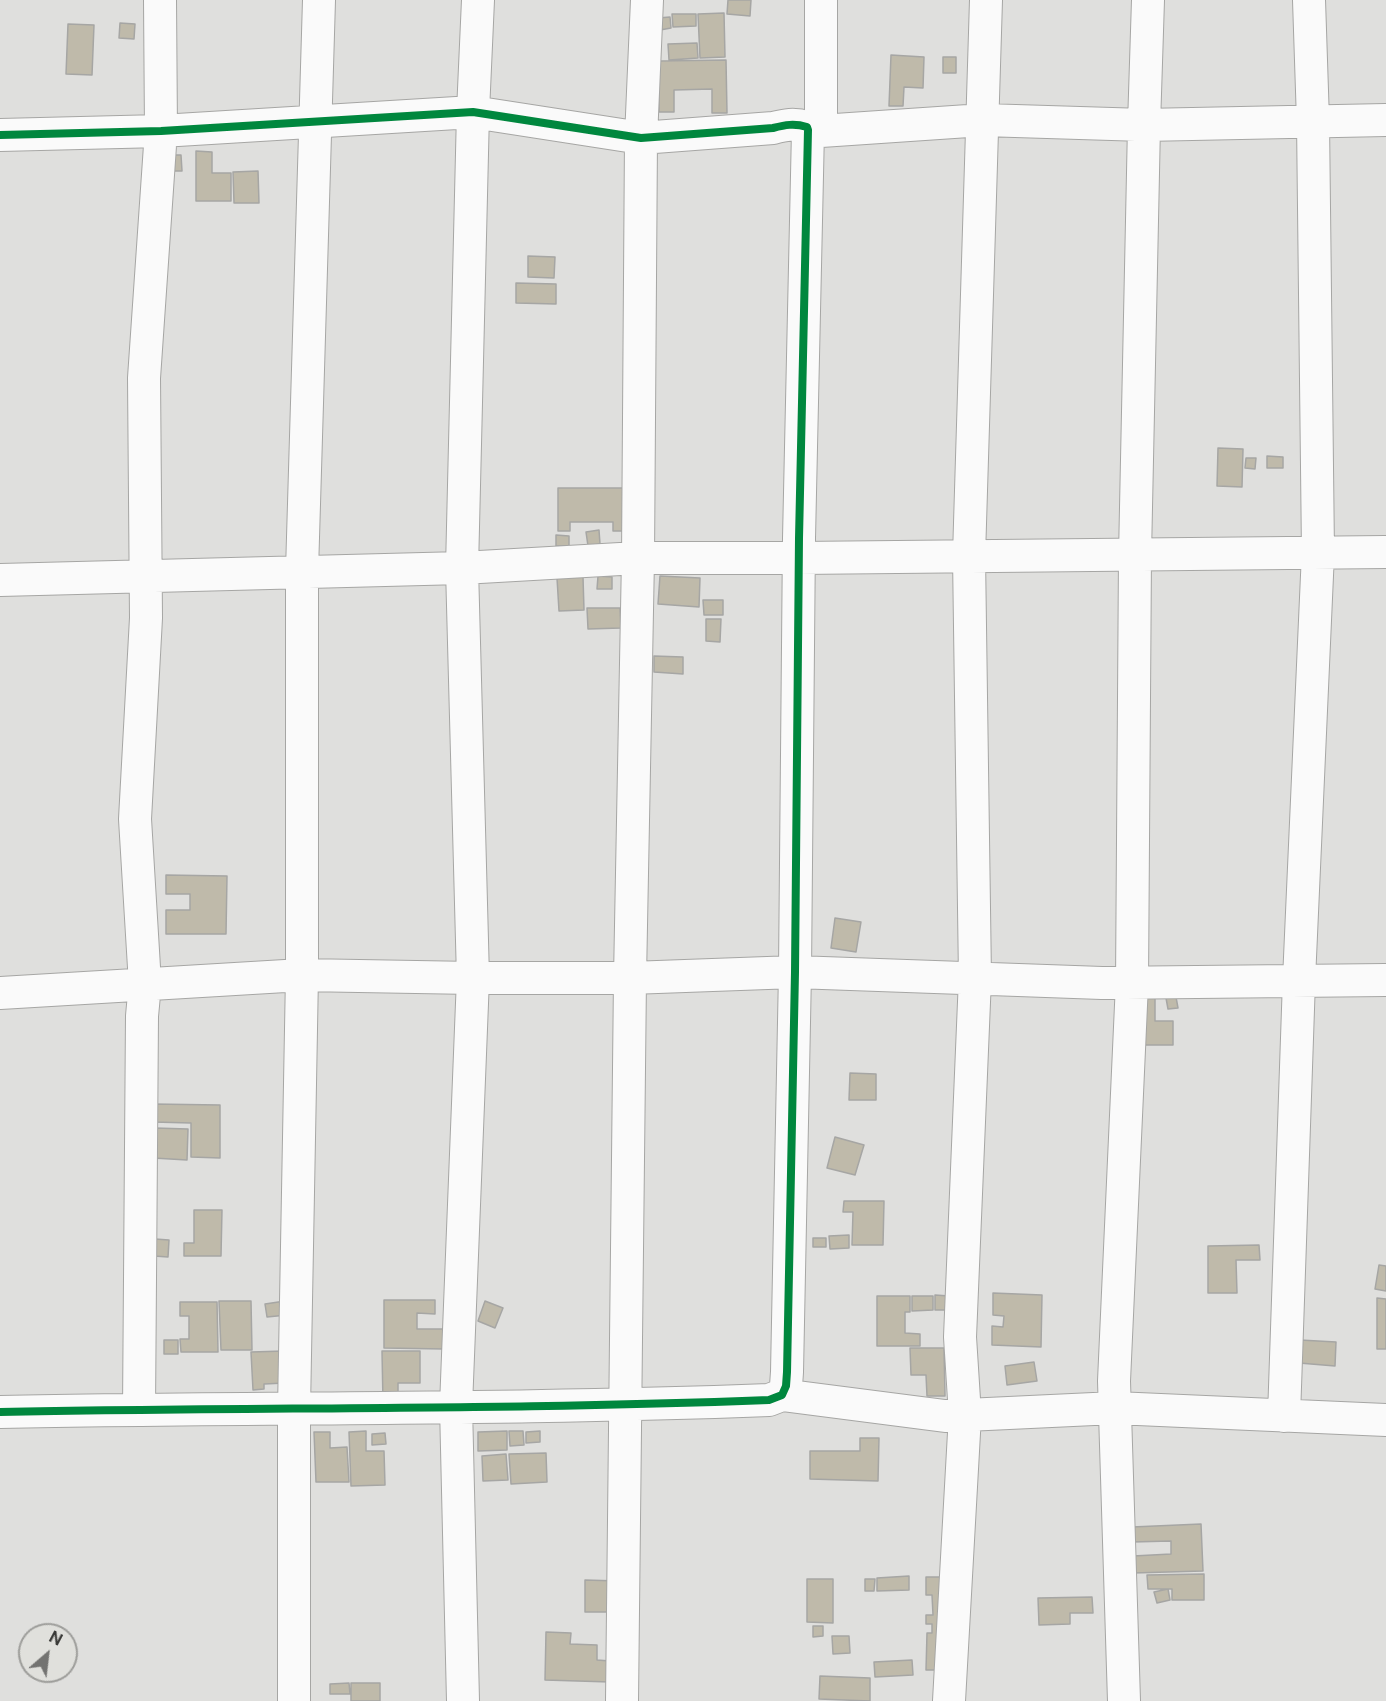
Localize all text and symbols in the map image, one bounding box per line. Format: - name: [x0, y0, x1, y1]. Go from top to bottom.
- north arrow: [18, 1623, 78, 1683]
- text: N: [46, 1627, 66, 1650]

